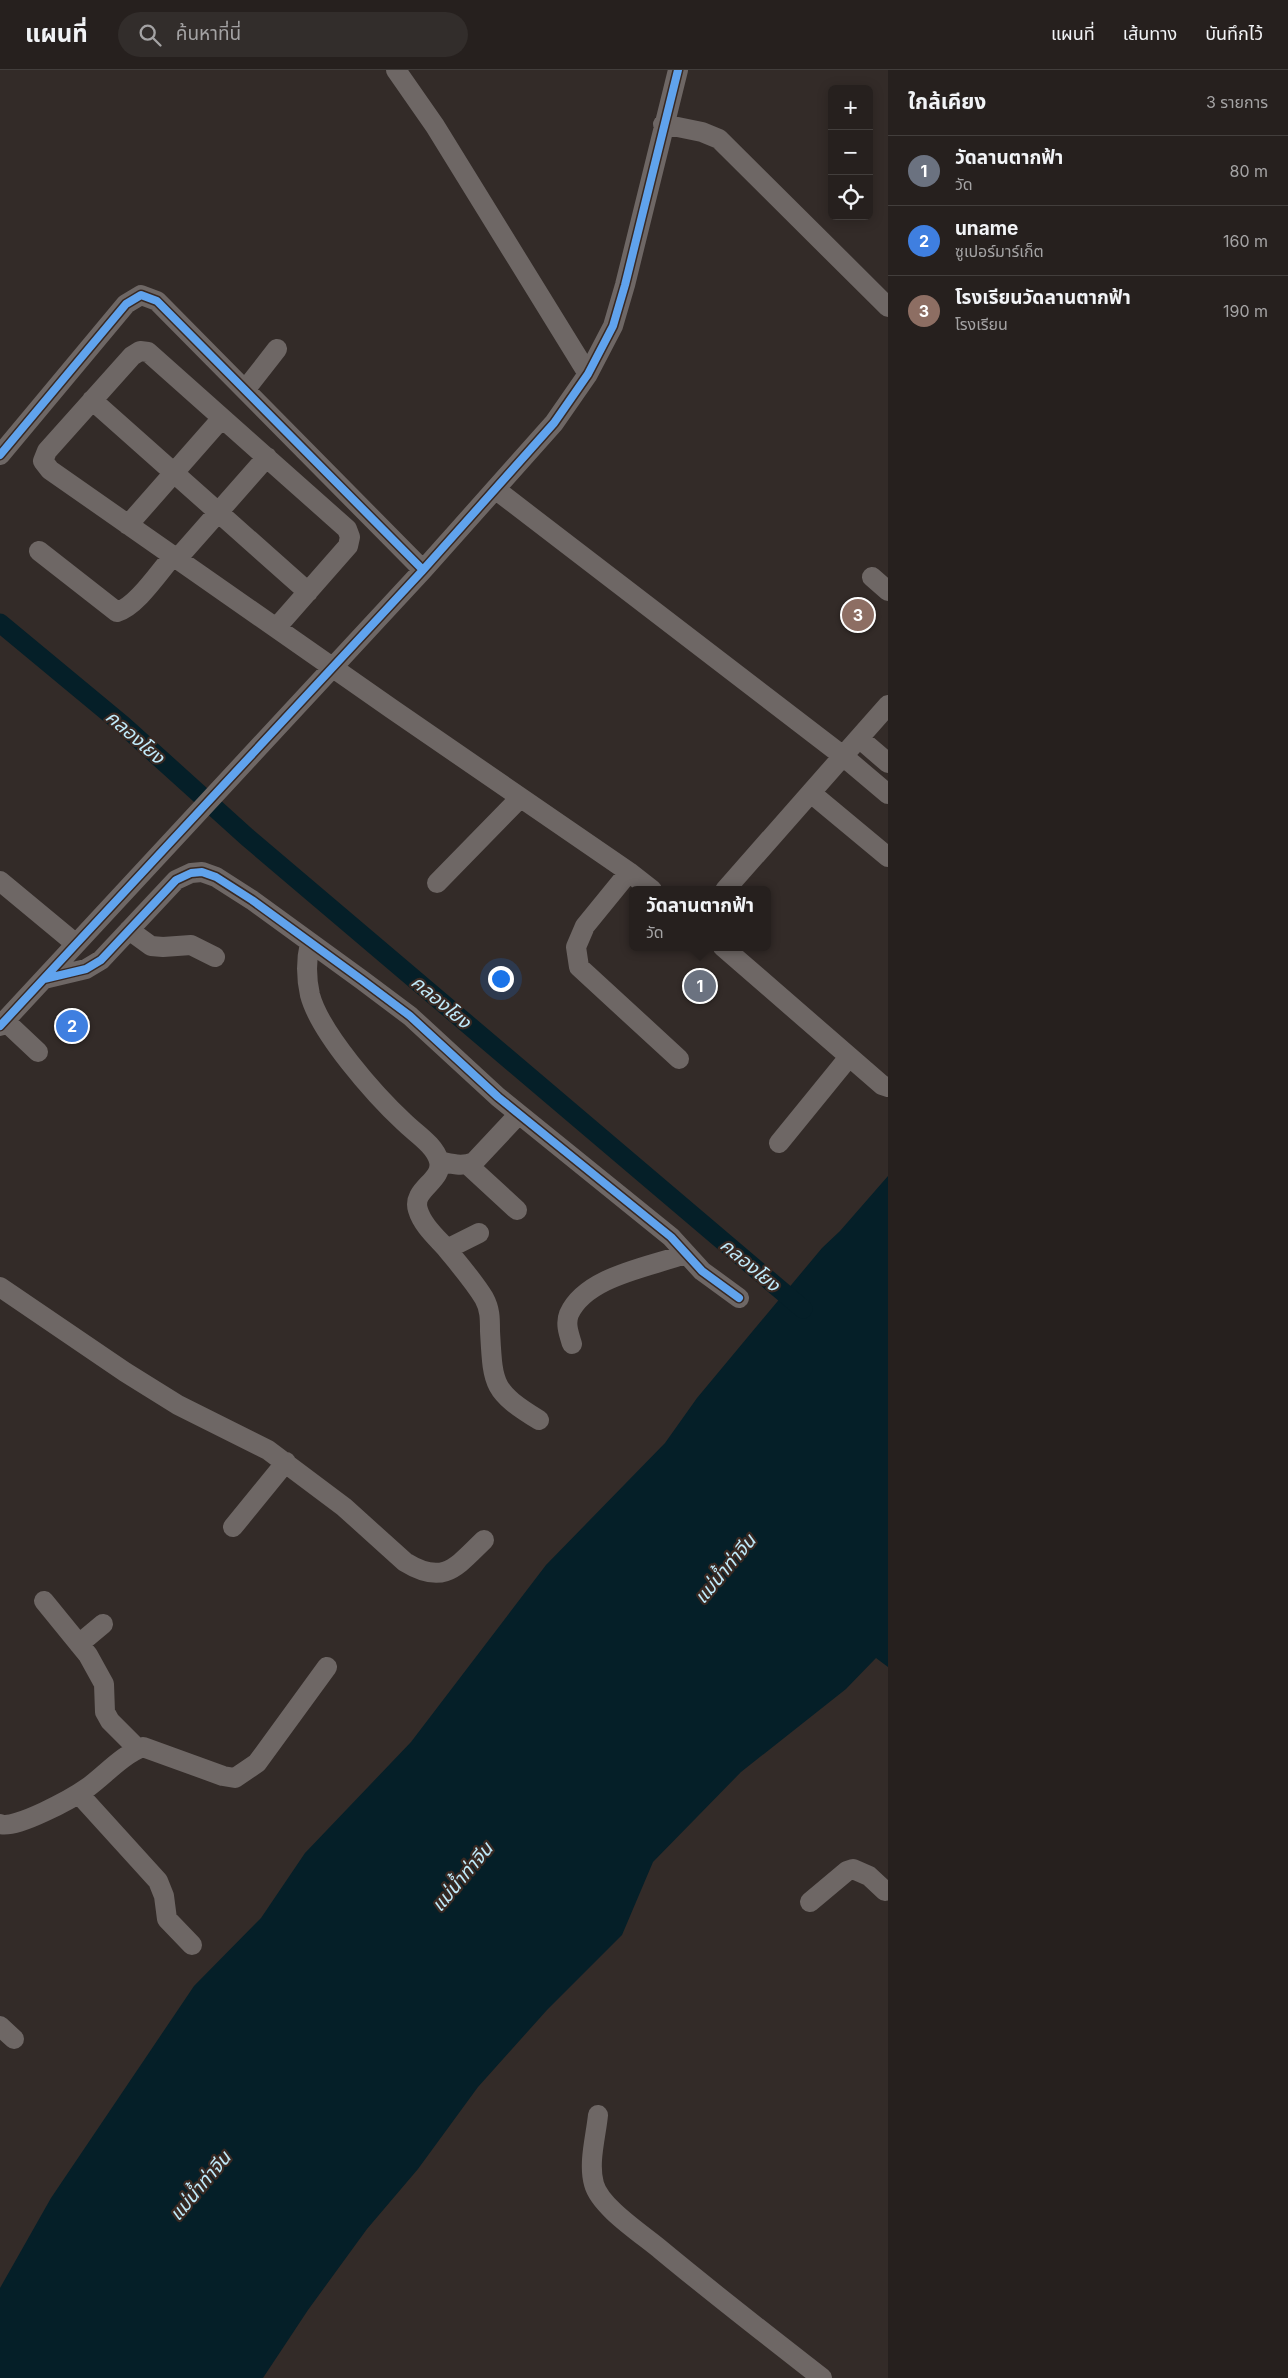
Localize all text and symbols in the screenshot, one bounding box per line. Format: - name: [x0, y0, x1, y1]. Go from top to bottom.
- search box: [118, 12, 468, 57]
- text: แผนที่: [25, 19, 88, 48]
- icon: search: [136, 21, 164, 49]
- text: ค้นหาที่นี่: [176, 22, 241, 45]
- text: แผนที่: [1051, 23, 1095, 44]
- text: เส้นทาง: [1123, 23, 1177, 44]
- text: บันทึกไว้: [1205, 23, 1263, 44]
- map controls: [828, 85, 873, 220]
- button: +: [828, 85, 873, 130]
- text: ใกล้เคียง: [908, 89, 986, 114]
- text: 3 รายการ: [1206, 92, 1268, 112]
- button: −: [828, 130, 873, 175]
- text: วัดลานตากฟ้า: [955, 146, 1063, 169]
- text: 1: [921, 161, 927, 181]
- text: 80 m: [1229, 161, 1268, 181]
- text: วัด: [955, 174, 973, 194]
- button: locate: [828, 175, 873, 220]
- text: uname: [955, 217, 1018, 240]
- text: 2: [919, 231, 929, 251]
- text: 160 m: [1223, 231, 1268, 251]
- text: ซูเปอร์มาร์เก็ต: [955, 241, 1044, 261]
- text: โรงเรียนวัดลานตากฟ้า: [955, 286, 1131, 309]
- text: 3: [919, 301, 929, 321]
- text: 190 m: [1223, 301, 1268, 321]
- text: โรงเรียน: [955, 314, 1008, 334]
- pin: 3: [842, 596, 874, 634]
- water label: คลองโยง: [101, 705, 170, 769]
- popup: [629, 886, 771, 951]
- text: วัดลานตากฟ้า: [646, 894, 754, 917]
- text: วัด: [646, 922, 664, 942]
- your location: [488, 966, 514, 992]
- pin: 1: [684, 967, 716, 1005]
- water label: คลองโยง: [407, 971, 476, 1034]
- pin: 2: [56, 1007, 88, 1045]
- water label: คลองโยง: [716, 1234, 785, 1297]
- water label: แม่น้ำท่าจีน: [688, 1528, 761, 1608]
- water label: แม่น้ำท่าจีน: [425, 1836, 498, 1916]
- water label: แม่น้ำท่าจีน: [163, 2145, 236, 2225]

